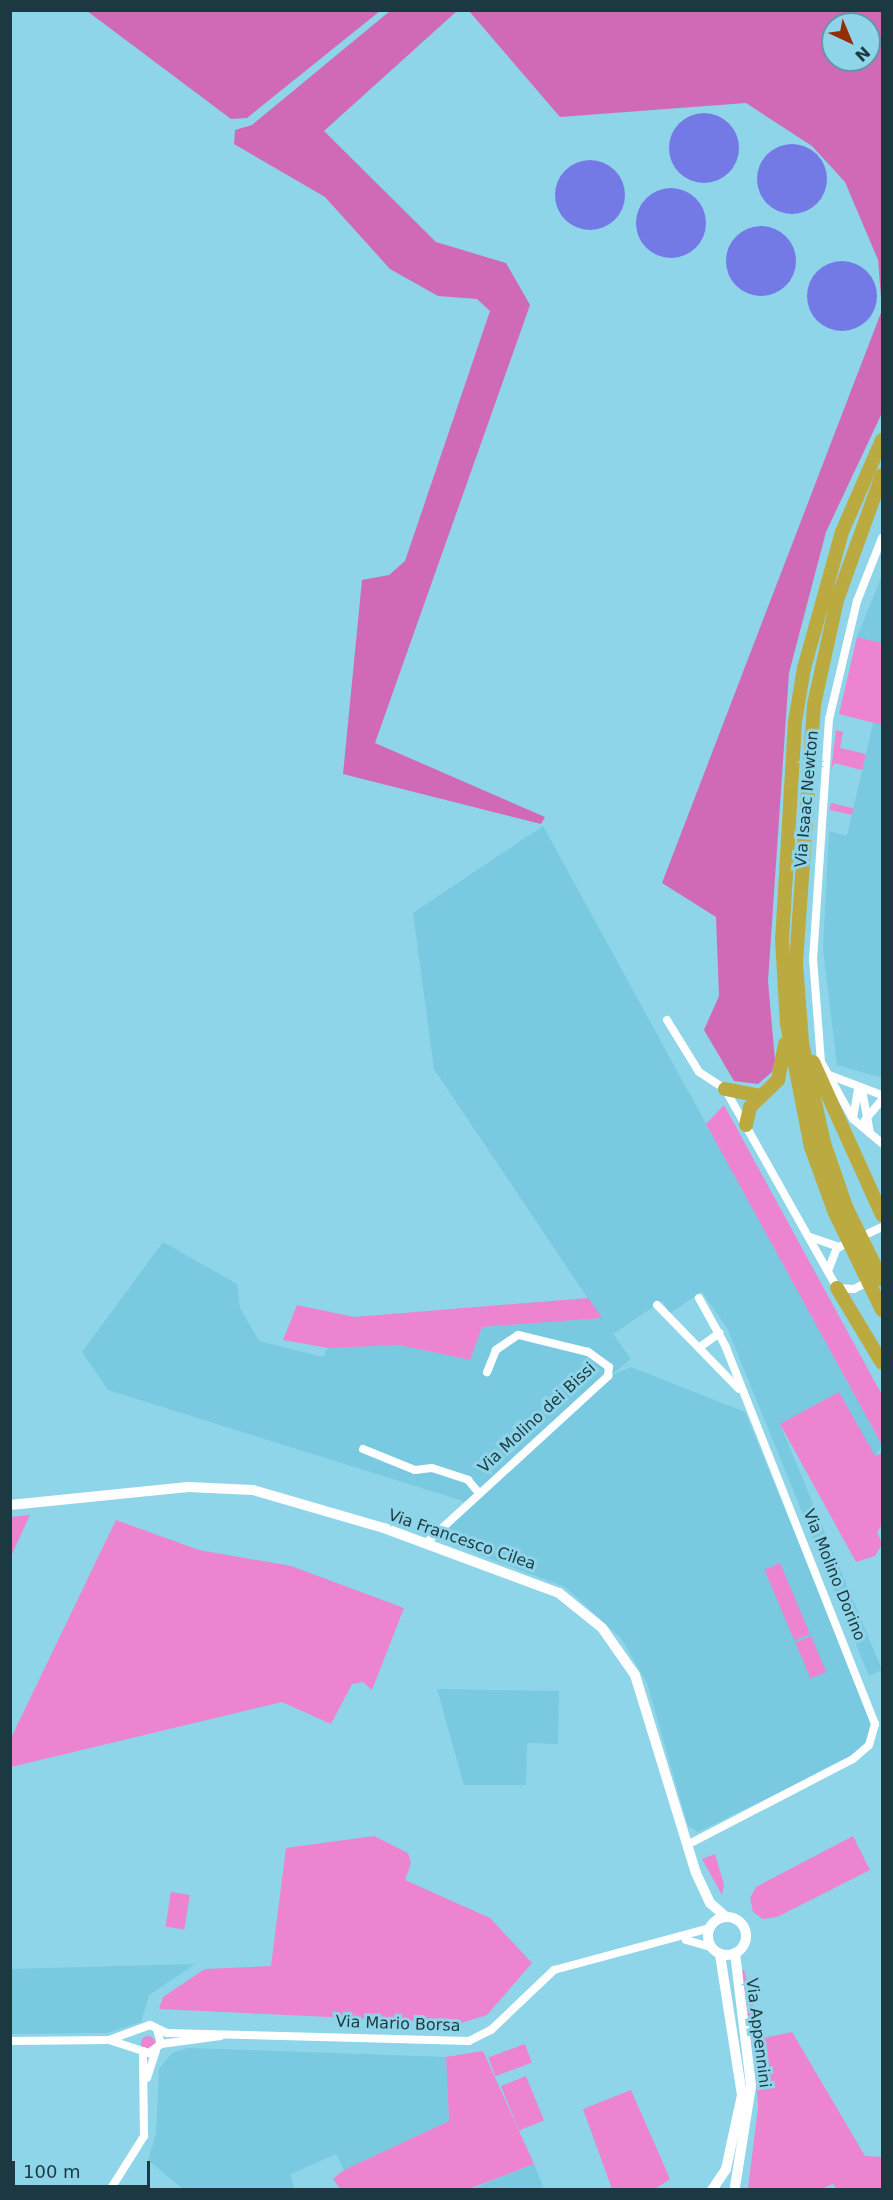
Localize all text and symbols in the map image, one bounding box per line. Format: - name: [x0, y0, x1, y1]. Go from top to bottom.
- north arrow: [821, 12, 881, 72]
- text: N: [851, 42, 874, 65]
- street label: Via Isaac Newton: [791, 730, 823, 868]
- street label: Via Molino dei Bissi: [474, 1359, 600, 1477]
- street label: Via Francesco Cilea: [386, 1506, 538, 1574]
- street label: Via Molino Dorino: [799, 1506, 869, 1644]
- street label: Via Appennini: [742, 1977, 774, 2089]
- street label: Via Mario Borsa: [335, 2012, 461, 2036]
- scale bar: [15, 2149, 153, 2187]
- text: 100 m: [23, 2161, 81, 2182]

